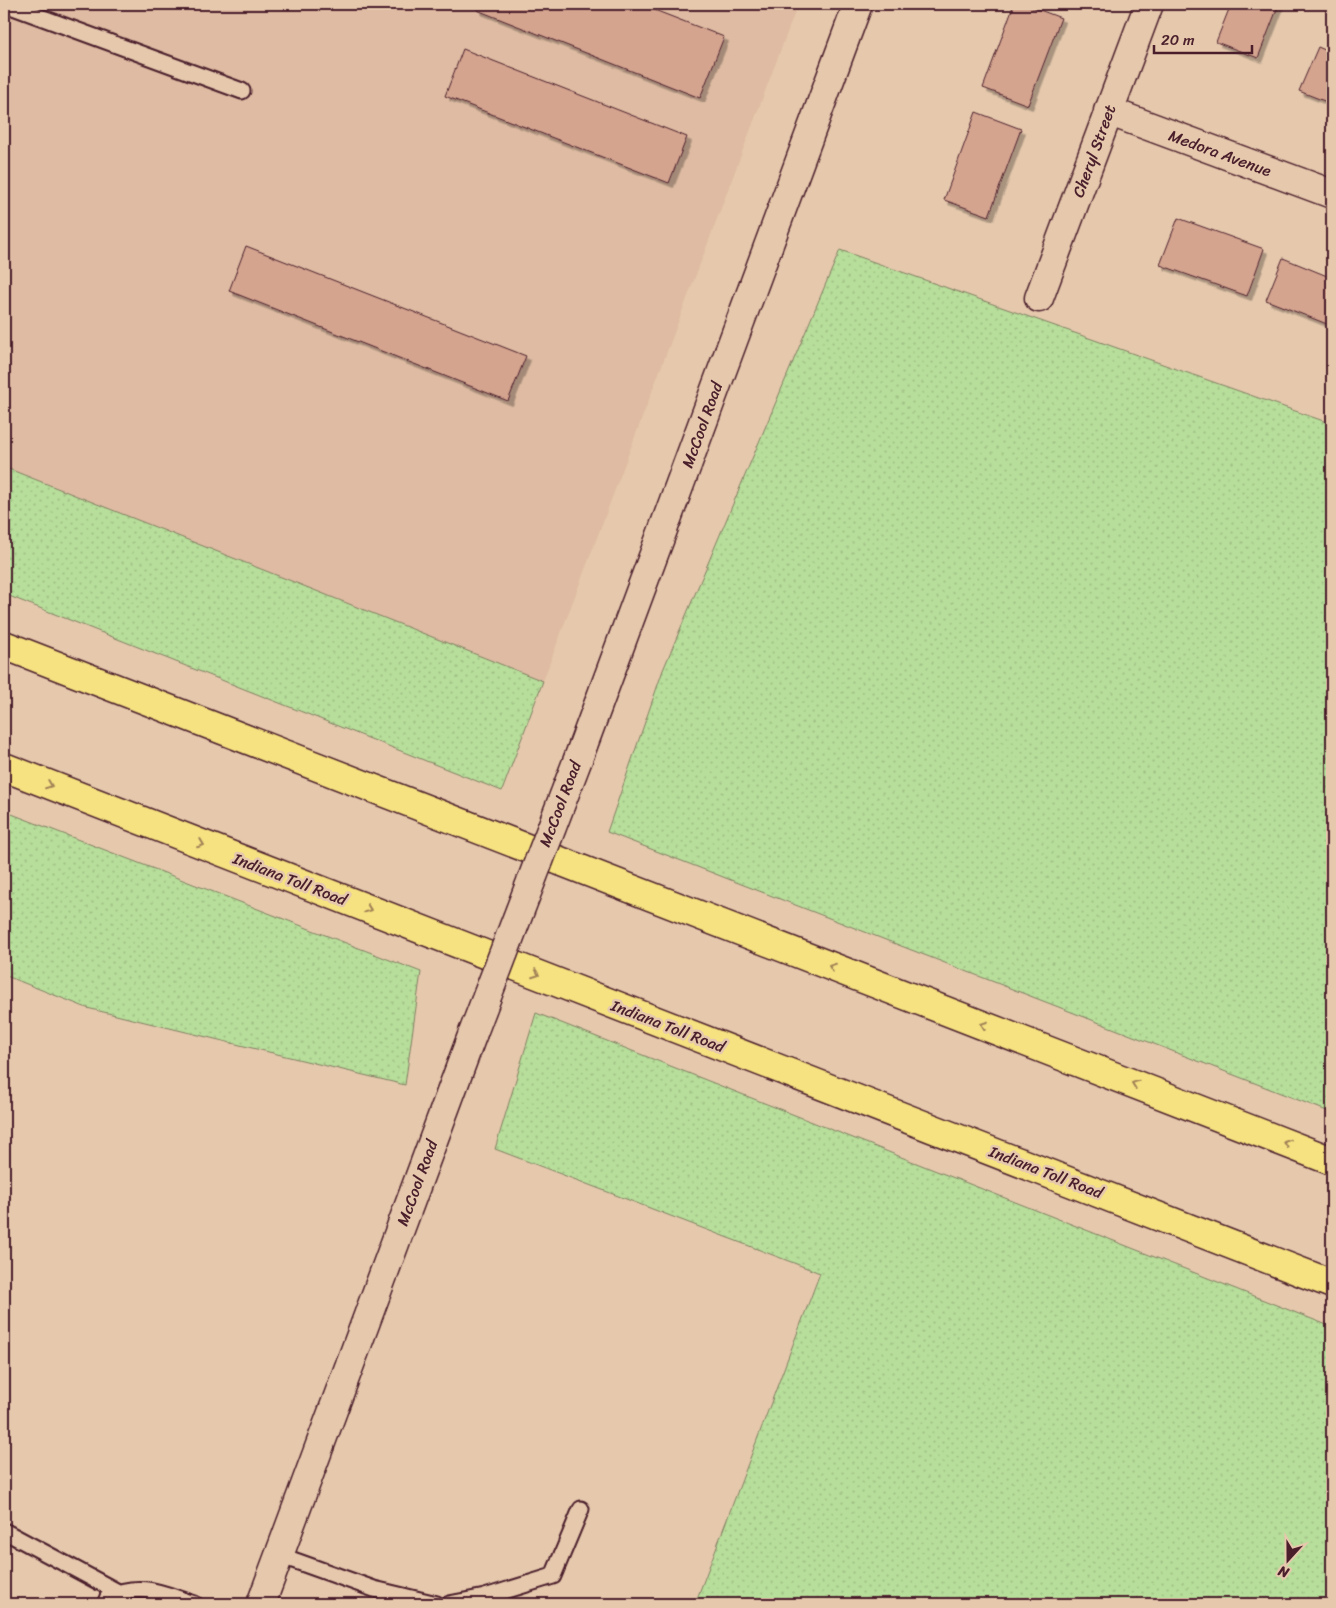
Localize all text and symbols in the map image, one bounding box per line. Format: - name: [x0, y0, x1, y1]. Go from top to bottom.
- scale bar: [1154, 22, 1251, 54]
- text: 20 m: [1161, 27, 1195, 53]
- street label: Cheryl Street: [1064, 100, 1124, 202]
- street label: Medora Avenue: [1164, 121, 1276, 185]
- street label: McCool Road: [673, 376, 732, 472]
- street label: McCool Road: [530, 755, 590, 851]
- one-way arrow: [44, 779, 53, 789]
- one-way arrow: [196, 838, 205, 848]
- street label: Indiana Toll Road: [228, 844, 353, 915]
- one-way arrow: [364, 903, 372, 913]
- one-way arrow: [828, 963, 837, 973]
- one-way arrow: [531, 968, 540, 979]
- street label: Indiana Toll Road: [606, 991, 731, 1062]
- one-way arrow: [980, 1021, 989, 1032]
- one-way arrow: [1131, 1080, 1140, 1090]
- street label: McCool Road: [388, 1134, 447, 1230]
- street label: Indiana Toll Road: [984, 1137, 1109, 1208]
- one-way arrow: [1283, 1139, 1292, 1149]
- north arrow: [1264, 1536, 1314, 1586]
- text: N: [1274, 1558, 1293, 1585]

